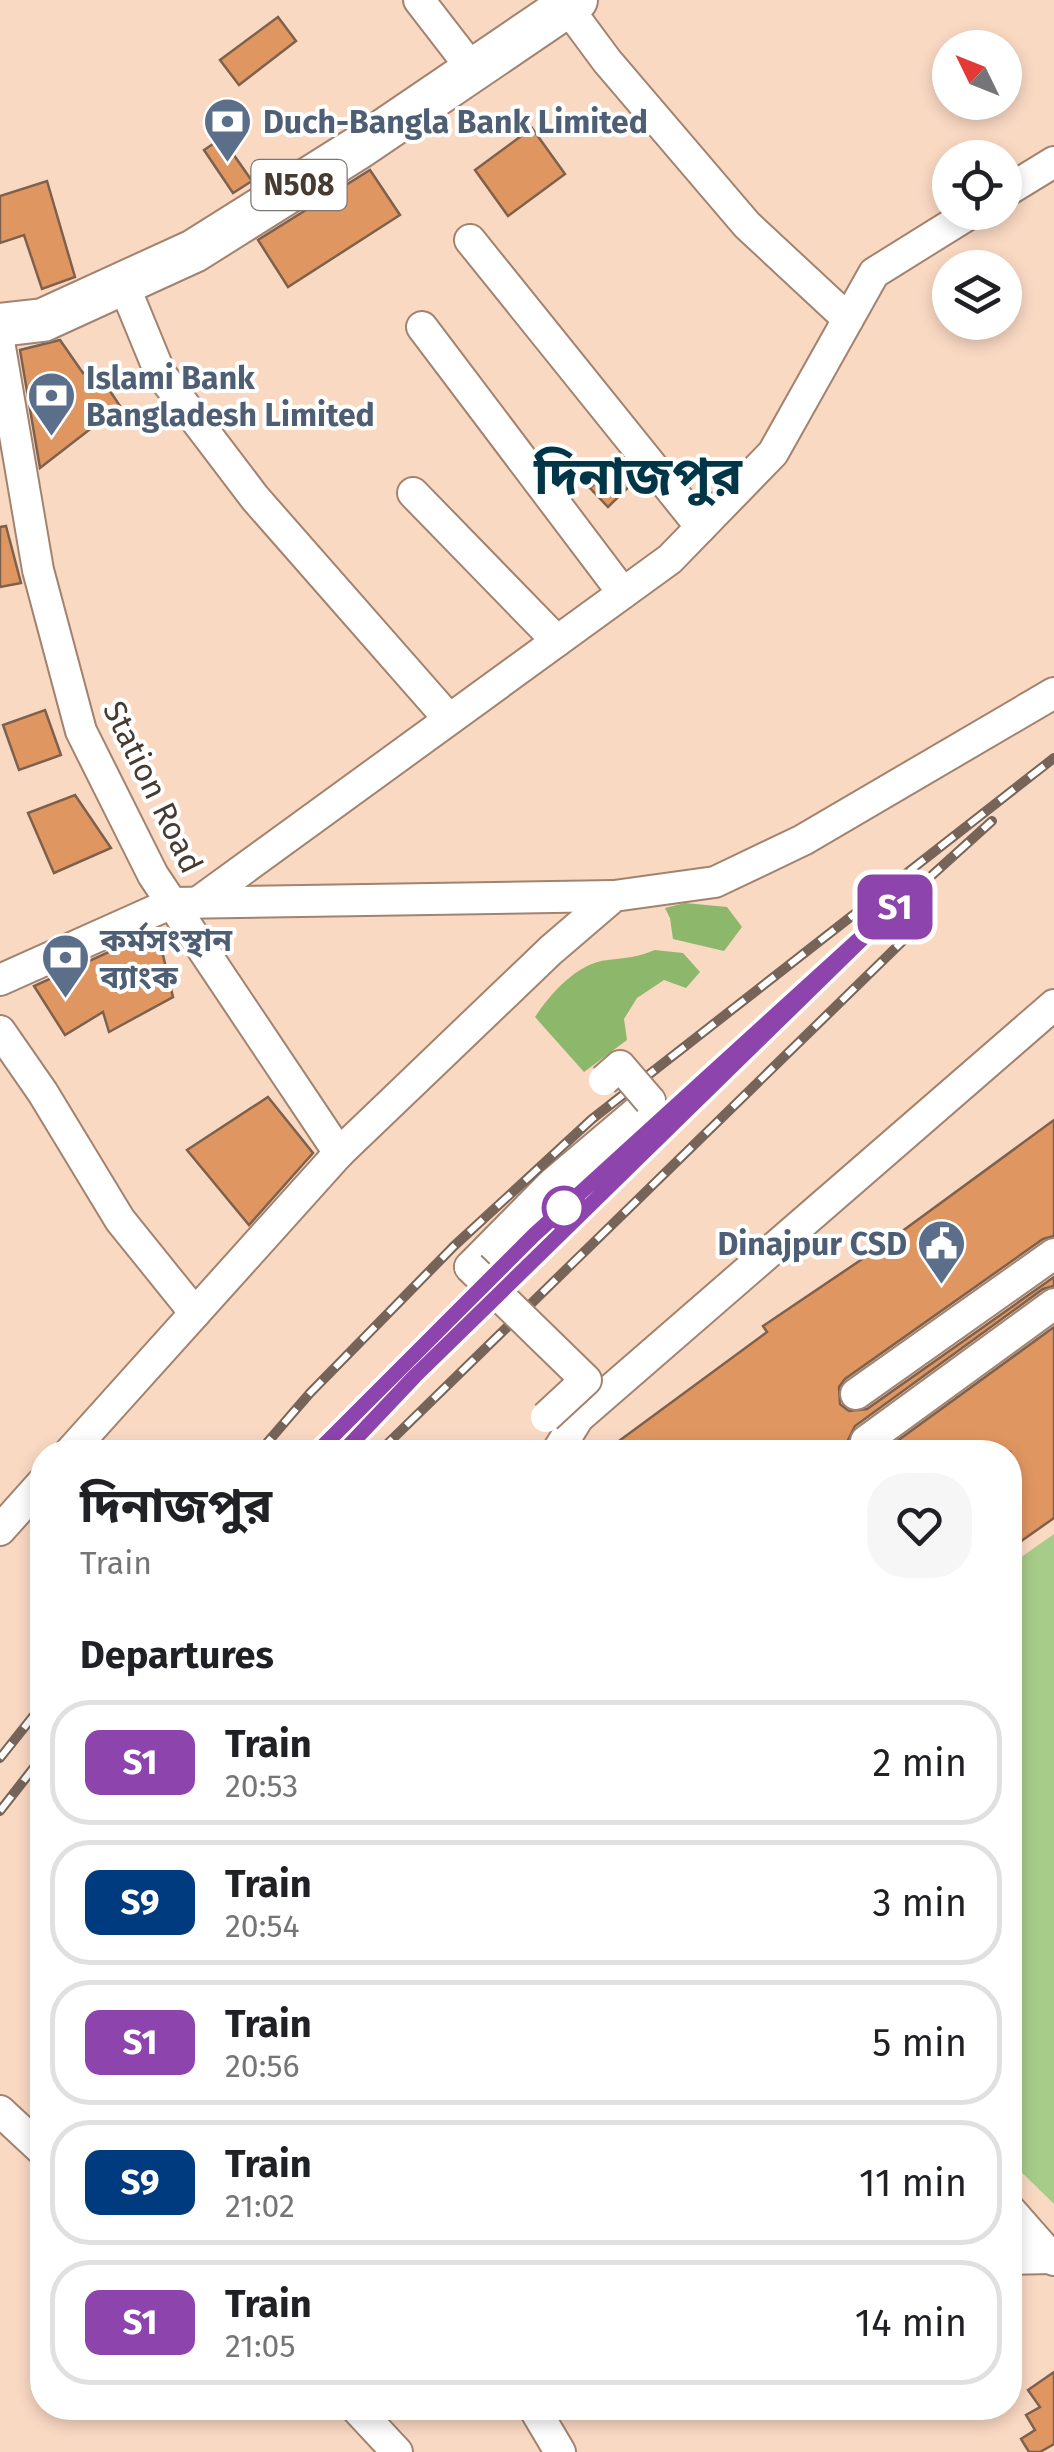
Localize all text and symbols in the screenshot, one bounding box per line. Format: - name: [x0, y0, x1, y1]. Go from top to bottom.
- north arrow: [932, 30, 1022, 120]
- map controls: [932, 30, 1022, 340]
- bank icon: Duch-Bangla Bank Limited: [202, 96, 254, 164]
- place label: Duch-Bangla Bank Limited: [263, 103, 648, 141]
- button: locate: [932, 140, 1022, 230]
- road number: N508: [252, 160, 346, 210]
- button: layers: [932, 250, 1022, 340]
- place label: Islami Bank Bangladesh Limited: [86, 359, 375, 434]
- bank icon: Islami Bank Bangladesh Limited: [25, 370, 77, 438]
- district label: দিনাজপুর: [533, 445, 743, 508]
- street label: Station Road: [95, 695, 211, 879]
- line badge: S1: [850, 874, 940, 940]
- text: S1: [877, 886, 913, 928]
- place label: কর্মসংস্থান ব্যাংক: [99, 921, 233, 996]
- bank icon: কর্মসংস্থান ব্যাংক: [39, 932, 91, 1000]
- unlabelled marker: [543, 1187, 585, 1229]
- public building icon: Dinajpur CSD: [916, 1218, 968, 1286]
- place label: Dinajpur CSD: [717, 1225, 907, 1263]
- button: heart: [867, 1473, 972, 1578]
- text: দিনাজপুর: [80, 1477, 272, 1535]
- text: Train: [80, 1544, 152, 1582]
- text: Departures: [80, 1632, 274, 1678]
- text: Train: [225, 1721, 312, 1767]
- text: 2 min: [873, 1740, 967, 1786]
- text: S1: [122, 1741, 158, 1783]
- text: 20:53: [225, 1767, 298, 1805]
- text: Train: [225, 1861, 312, 1907]
- text: 3 min: [872, 1880, 967, 1926]
- text: S9: [120, 1881, 160, 1923]
- text: 20:54: [225, 1907, 300, 1945]
- text: Train: [225, 2001, 312, 2047]
- text: 5 min: [872, 2020, 967, 2066]
- text: S1: [122, 2021, 158, 2063]
- text: 20:56: [225, 2047, 300, 2085]
- text: Train: [225, 2141, 312, 2187]
- text: 11 min: [859, 2160, 967, 2206]
- text: S9: [120, 2161, 160, 2203]
- text: 21:02: [225, 2187, 295, 2225]
- text: Train: [225, 2281, 312, 2327]
- text: 14 min: [855, 2300, 967, 2346]
- text: S1: [122, 2301, 158, 2343]
- text: 21:05: [225, 2327, 295, 2365]

